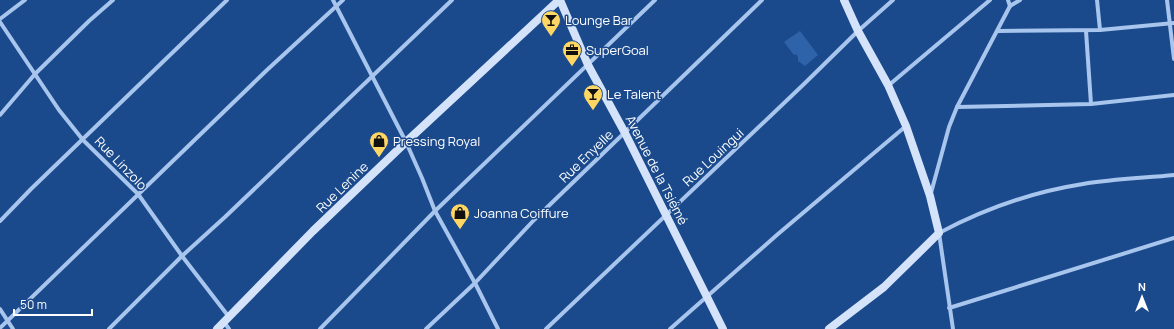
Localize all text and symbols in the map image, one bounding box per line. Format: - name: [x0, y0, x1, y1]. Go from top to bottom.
- bar icon: Lounge Bar: [540, 9, 562, 37]
- place label: Lounge Bar: [565, 11, 633, 29]
- office icon: SuperGoal: [561, 39, 583, 67]
- place label: SuperGoal: [586, 41, 649, 59]
- bar icon: Le Talent: [582, 83, 604, 111]
- place label: Le Talent: [607, 85, 661, 103]
- street label: Avenue de la Tsiémé: [622, 112, 693, 228]
- street label: Rue Louingui: [679, 124, 747, 190]
- street label: Rue Enyelle: [555, 125, 617, 186]
- shop icon: Pressing Royal: [368, 130, 390, 158]
- street label: Rue Linzolo: [91, 132, 151, 194]
- place label: Pressing Royal: [393, 132, 480, 150]
- street label: Rue Lenine: [312, 157, 372, 216]
- shop icon: Joanna Coiffure: [449, 202, 471, 230]
- place label: Joanna Coiffure: [474, 204, 569, 222]
- north arrow: [1122, 277, 1162, 317]
- text: N: [1138, 279, 1146, 294]
- scale bar: [14, 291, 92, 317]
- text: 50 m: [20, 296, 47, 313]

